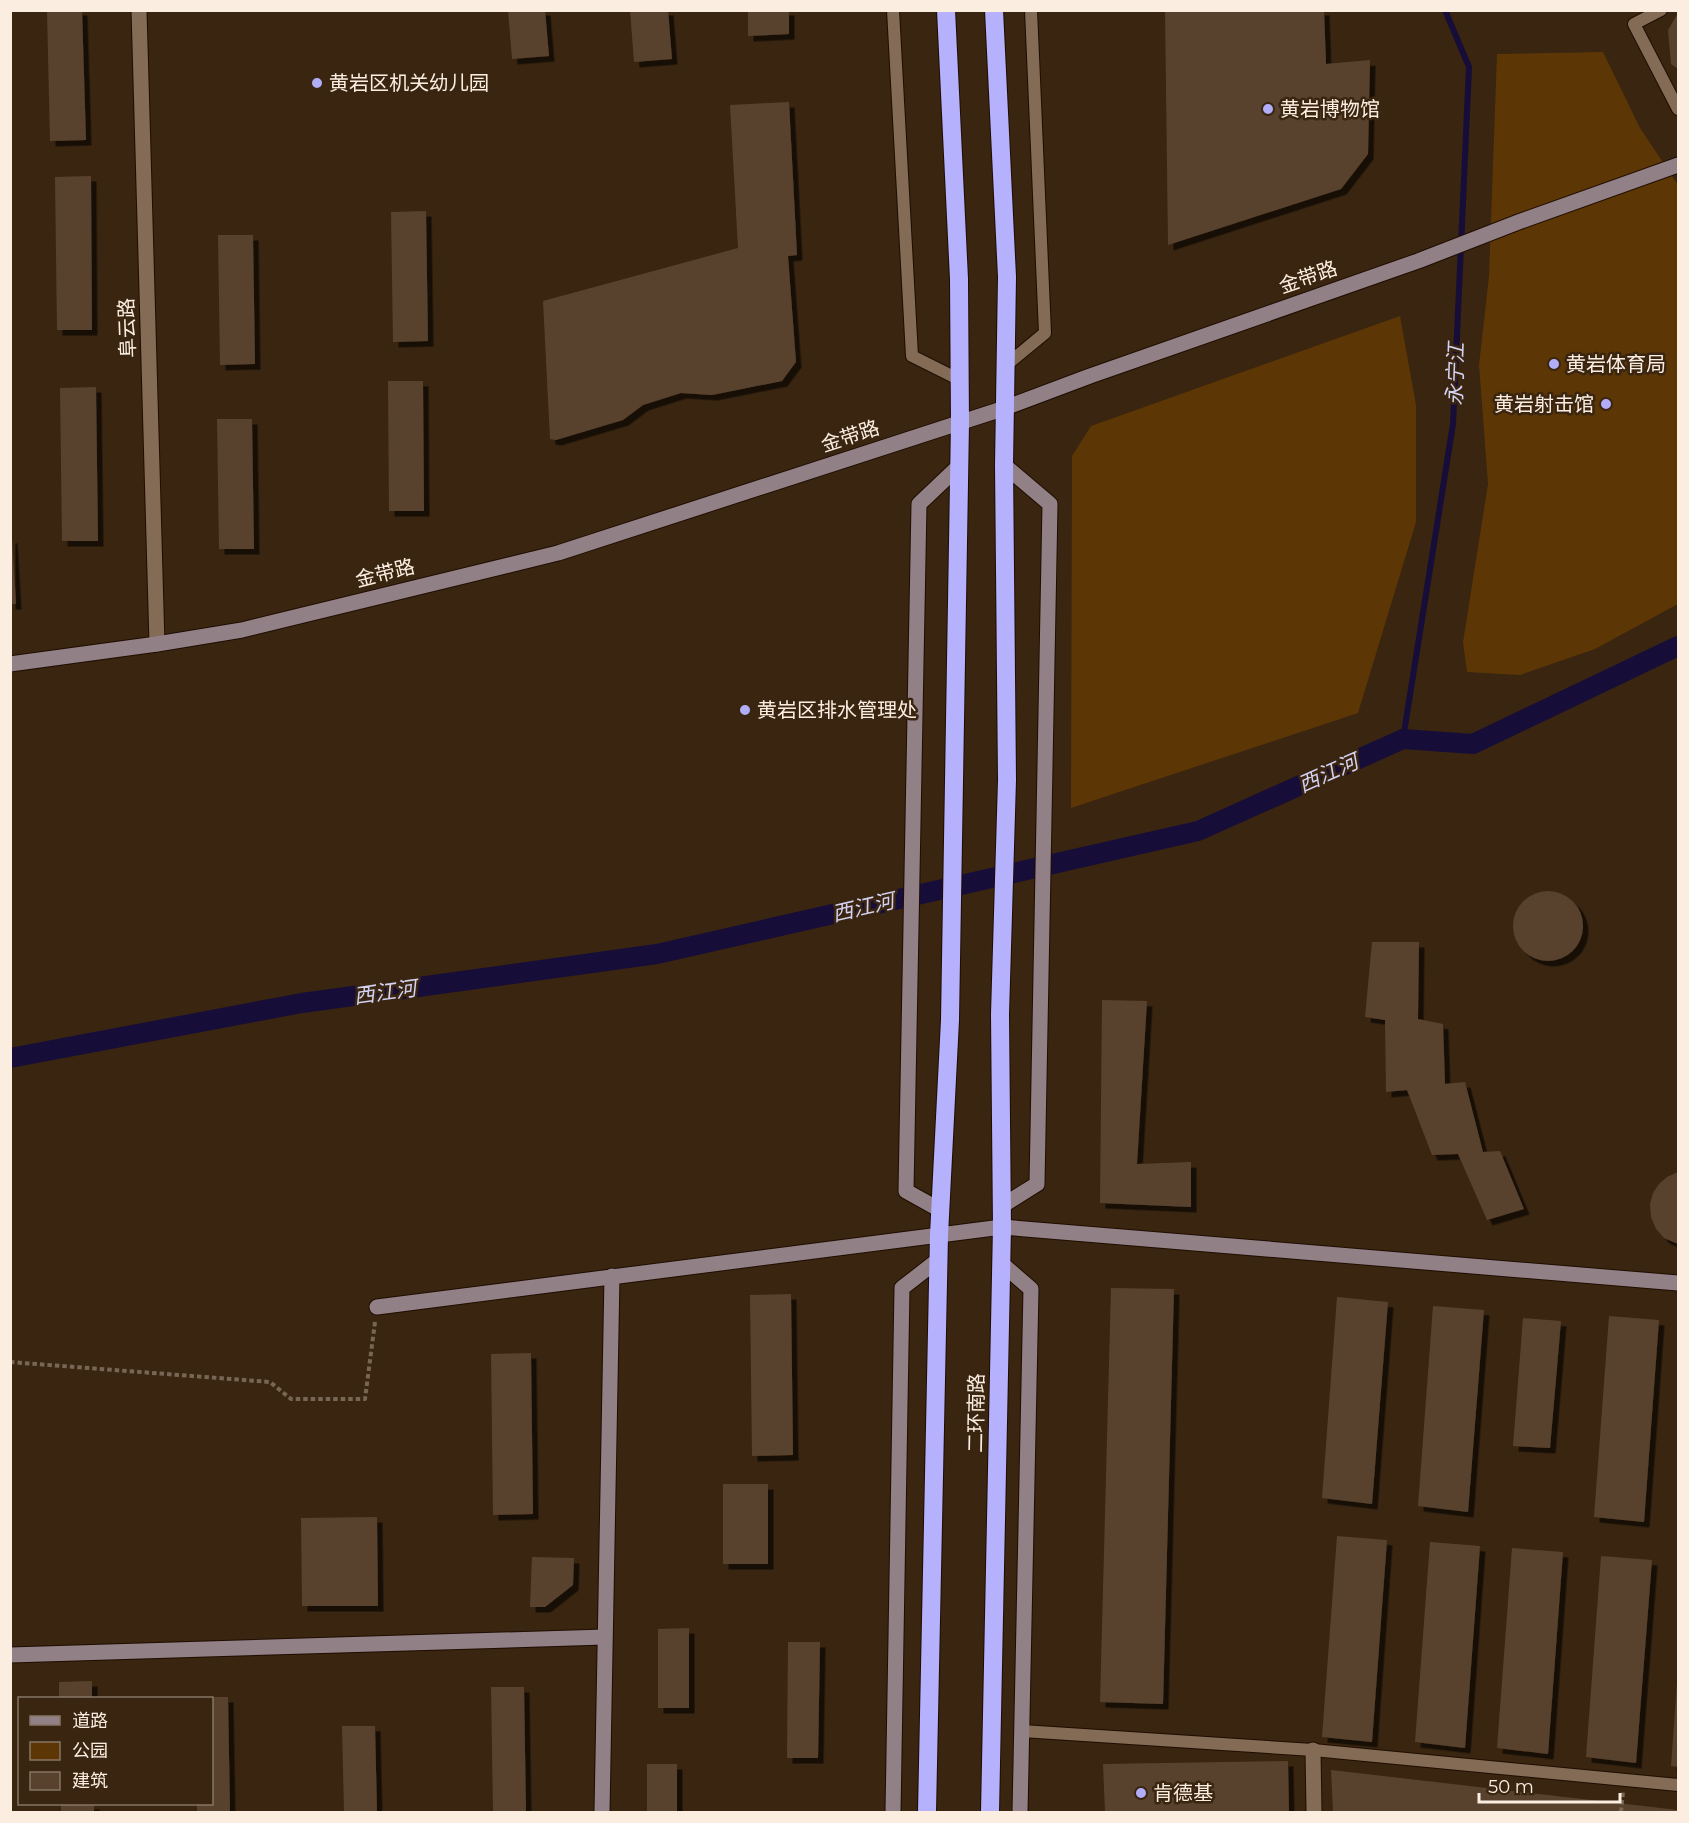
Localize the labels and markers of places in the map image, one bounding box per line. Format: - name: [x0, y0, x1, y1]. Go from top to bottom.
- place label: 黄岩区机关幼儿园: [329, 71, 489, 95]
- marker: 黄岩区机关幼儿园: [310, 76, 324, 90]
- place label: 黄岩博物馆: [1280, 97, 1380, 121]
- marker: 黄岩博物馆: [1261, 102, 1275, 116]
- place label: 黄岩体育局: [1566, 352, 1666, 376]
- marker: 黄岩体育局: [1547, 357, 1561, 371]
- place label: 黄岩射击馆: [1494, 392, 1594, 416]
- marker: 黄岩射击馆: [1599, 397, 1613, 411]
- place label: 黄岩区排水管理处: [757, 698, 917, 722]
- marker: 黄岩区排水管理处: [738, 703, 752, 717]
- place label: 肯德基: [1153, 1781, 1213, 1805]
- marker: 肯德基: [1134, 1786, 1148, 1800]

